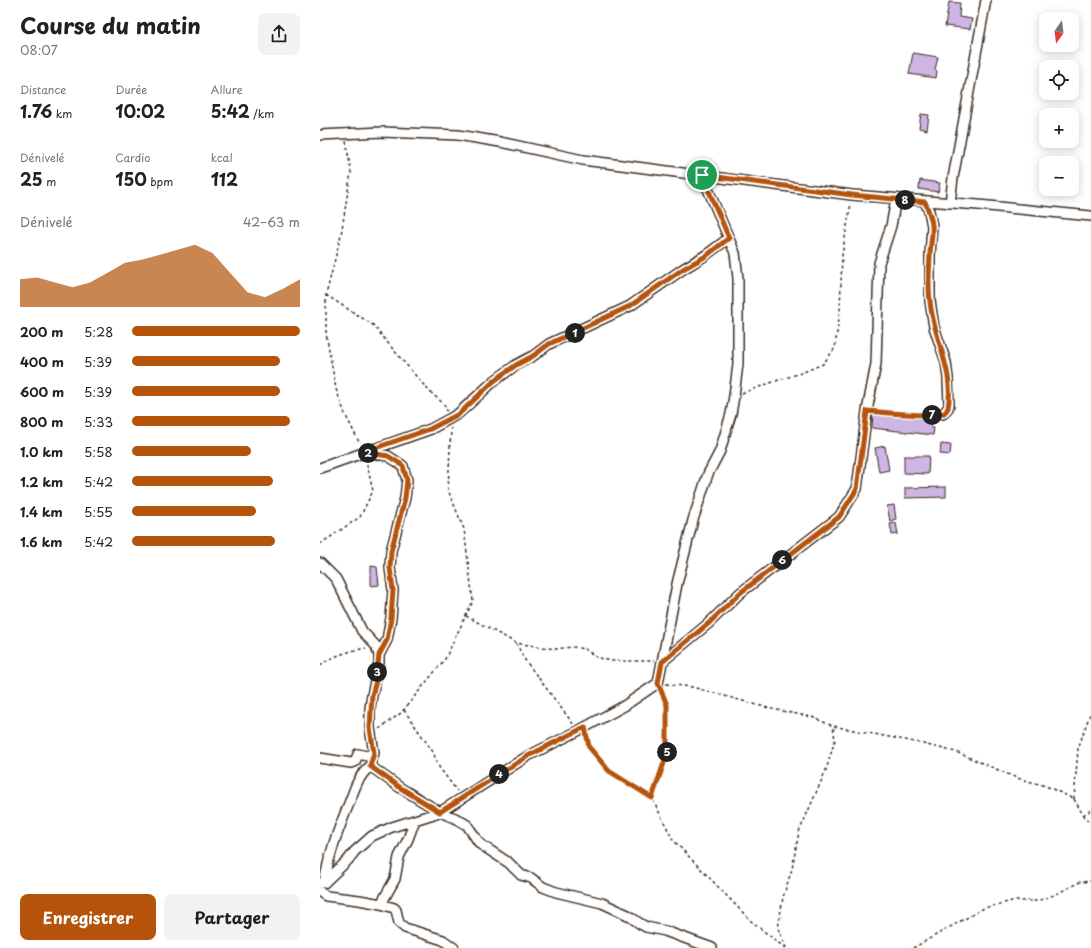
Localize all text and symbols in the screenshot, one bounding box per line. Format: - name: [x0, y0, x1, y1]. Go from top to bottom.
- text: Course du matin: [20, 8, 201, 41]
- north arrow: [1039, 12, 1079, 52]
- map controls: [1039, 12, 1079, 196]
- button: share: [258, 13, 300, 55]
- text: 08:07: [20, 40, 58, 59]
- button: locate: [1039, 60, 1079, 100]
- text: Distance: [20, 81, 66, 98]
- text: Durée: [115, 81, 148, 98]
- text: Allure: [211, 81, 243, 98]
- text: 1.76: [20, 98, 52, 124]
- text: 10:02: [115, 98, 165, 124]
- text: 5:42: [211, 98, 250, 124]
- text: km: [52, 105, 72, 122]
- text: /km: [250, 105, 274, 122]
- button: +: [1039, 108, 1079, 148]
- text: Dénivelé: [20, 149, 65, 166]
- text: Cardio: [115, 149, 150, 166]
- text: kcal: [211, 149, 233, 166]
- button: −: [1039, 156, 1079, 196]
- pin: [685, 158, 719, 192]
- icon: arrive: [691, 164, 713, 186]
- text: 25: [20, 166, 43, 192]
- text: 150: [115, 166, 147, 192]
- text: 112: [211, 166, 238, 192]
- text: m: [43, 173, 56, 190]
- text: bpm: [147, 173, 173, 190]
- pin: 8: [895, 190, 915, 210]
- text: 8: [902, 191, 908, 208]
- text: Dénivelé: [20, 212, 73, 231]
- text: 42–63 m: [243, 212, 300, 231]
- text: 200 m: [20, 322, 64, 341]
- text: 5:28: [84, 322, 113, 341]
- pin: 1: [565, 323, 585, 343]
- text: 1: [572, 324, 578, 341]
- text: 400 m: [20, 352, 64, 371]
- text: 5:39: [84, 352, 112, 371]
- text: 600 m: [20, 382, 64, 401]
- text: 5:39: [84, 382, 112, 401]
- pin: 7: [922, 405, 942, 425]
- text: 7: [929, 406, 935, 423]
- text: 800 m: [20, 412, 63, 431]
- text: 5:33: [84, 412, 113, 431]
- text: 1.0 km: [20, 442, 63, 461]
- text: 5:58: [84, 442, 113, 461]
- pin: 2: [358, 443, 378, 463]
- text: 2: [364, 444, 372, 461]
- text: 1.2 km: [20, 472, 63, 491]
- text: 5:42: [84, 472, 113, 491]
- text: 1.4 km: [20, 502, 63, 521]
- text: 5:55: [84, 502, 113, 521]
- text: 1.6 km: [20, 532, 62, 551]
- text: 5:42: [84, 532, 113, 551]
- pin: 6: [772, 550, 792, 570]
- text: 6: [778, 551, 786, 568]
- pin: 3: [367, 662, 387, 682]
- text: 3: [373, 663, 381, 680]
- pin: 5: [657, 742, 677, 762]
- text: 5: [663, 743, 671, 760]
- pin: 4: [489, 764, 509, 784]
- text: 4: [495, 765, 503, 782]
- button: Enregistrer: [20, 894, 156, 940]
- button: Partager: [164, 894, 300, 940]

